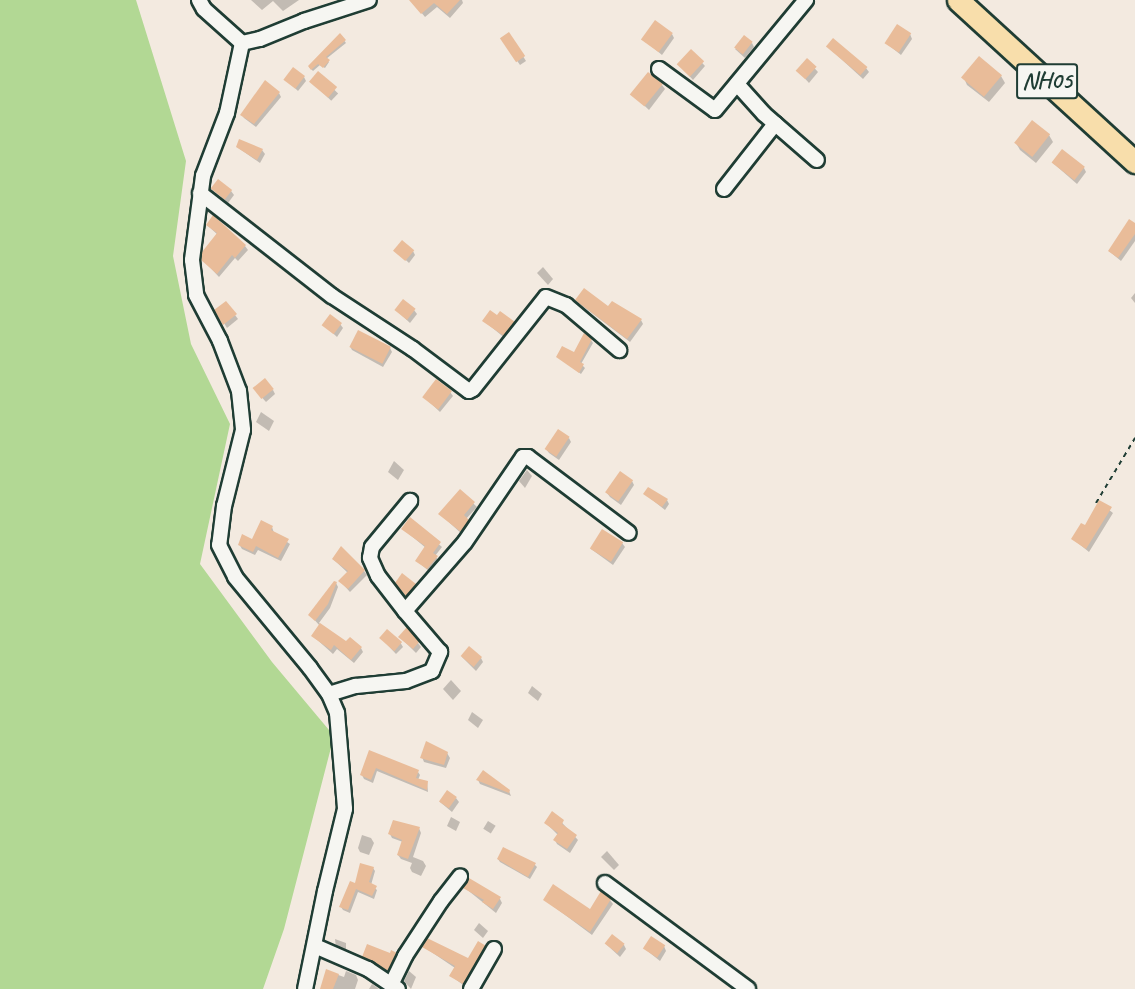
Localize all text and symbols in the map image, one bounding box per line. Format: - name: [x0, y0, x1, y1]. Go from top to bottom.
- road number: NH05: [1016, 60, 1078, 102]

